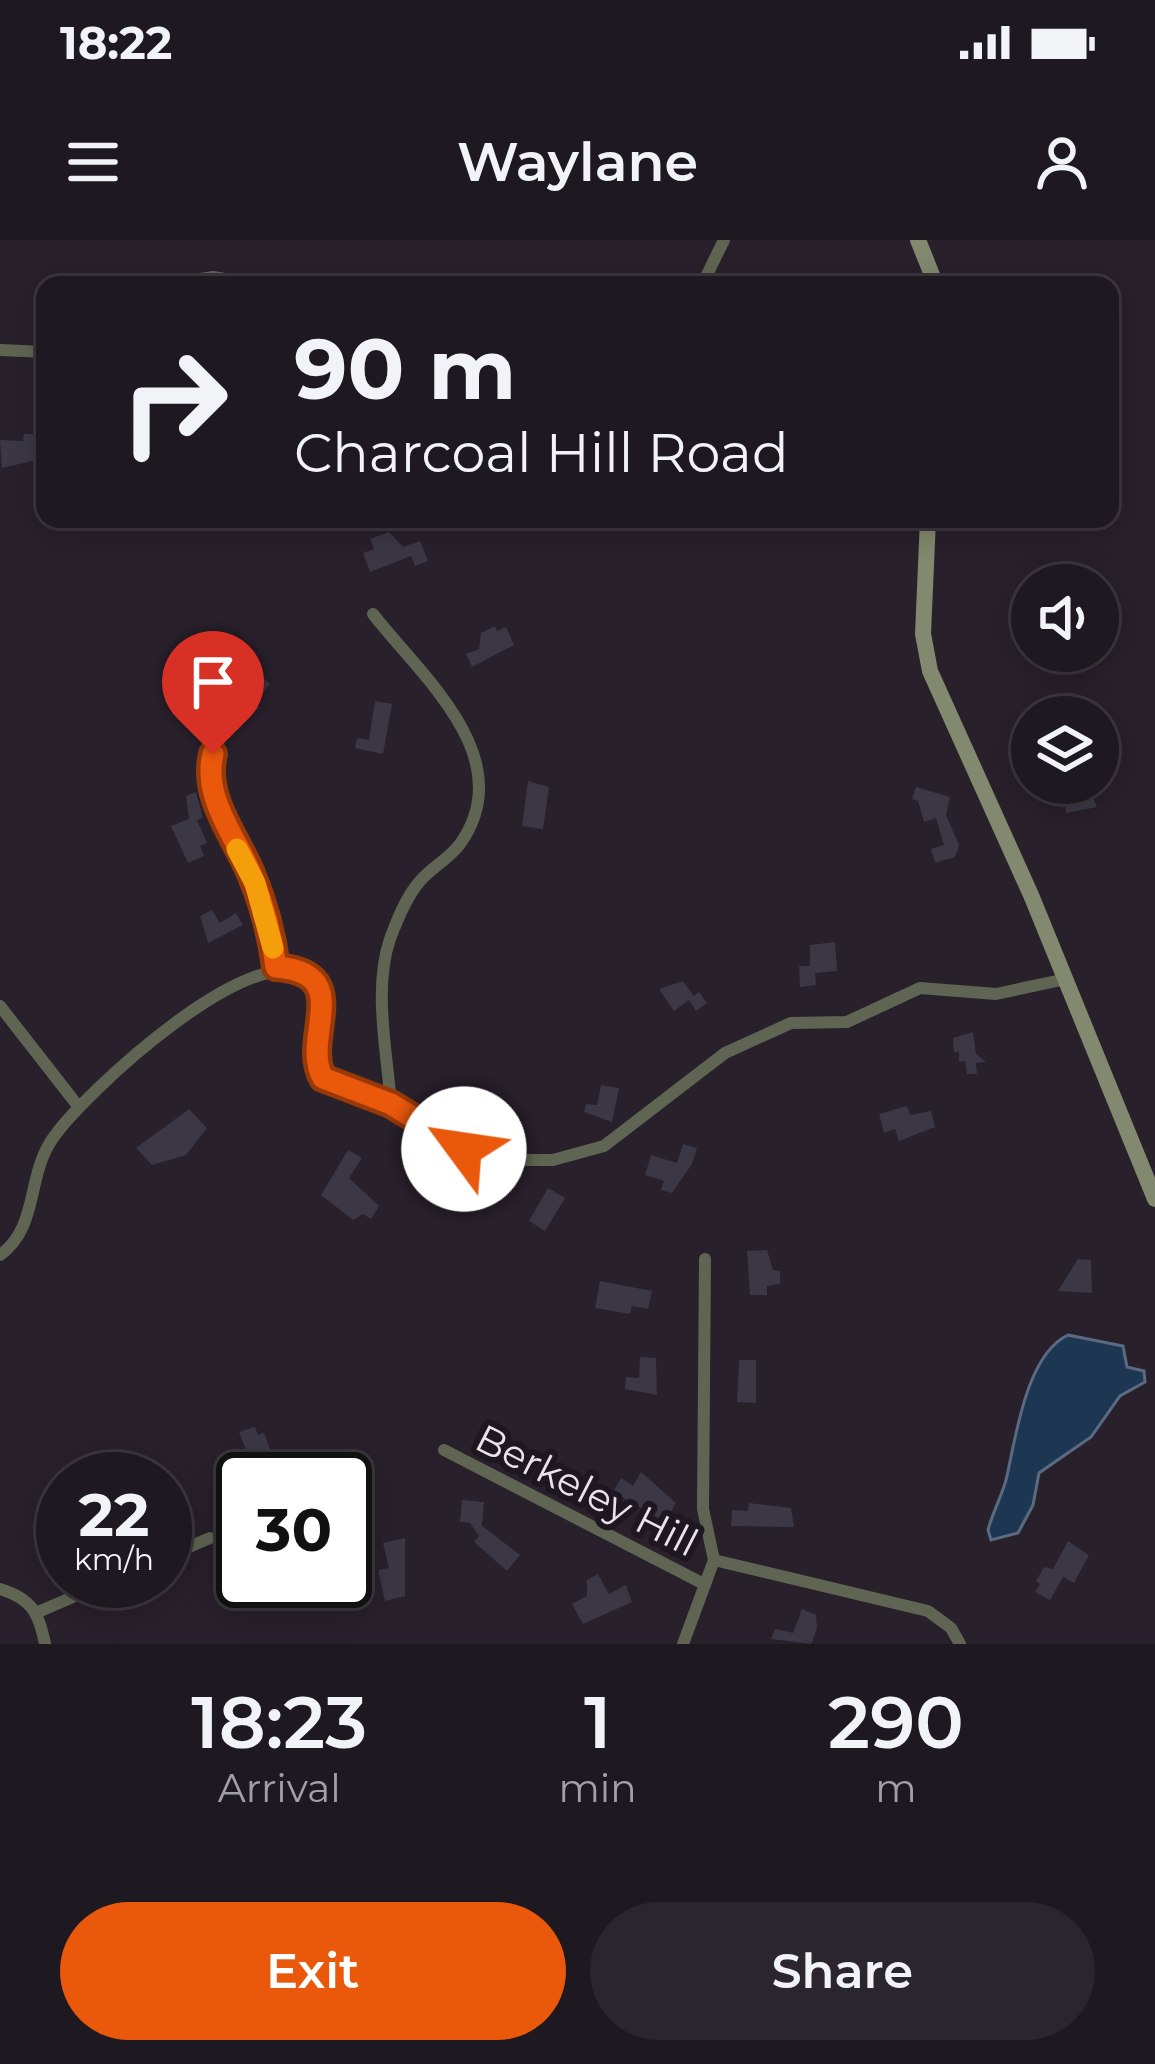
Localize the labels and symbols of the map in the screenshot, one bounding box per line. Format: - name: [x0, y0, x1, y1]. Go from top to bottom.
- pin: [162, 631, 264, 754]
- position arrow: [401, 1086, 527, 1212]
- street label: Berkeley Hill: [468, 1414, 706, 1566]
- speed limit sign: 30: [216, 1452, 372, 1608]

